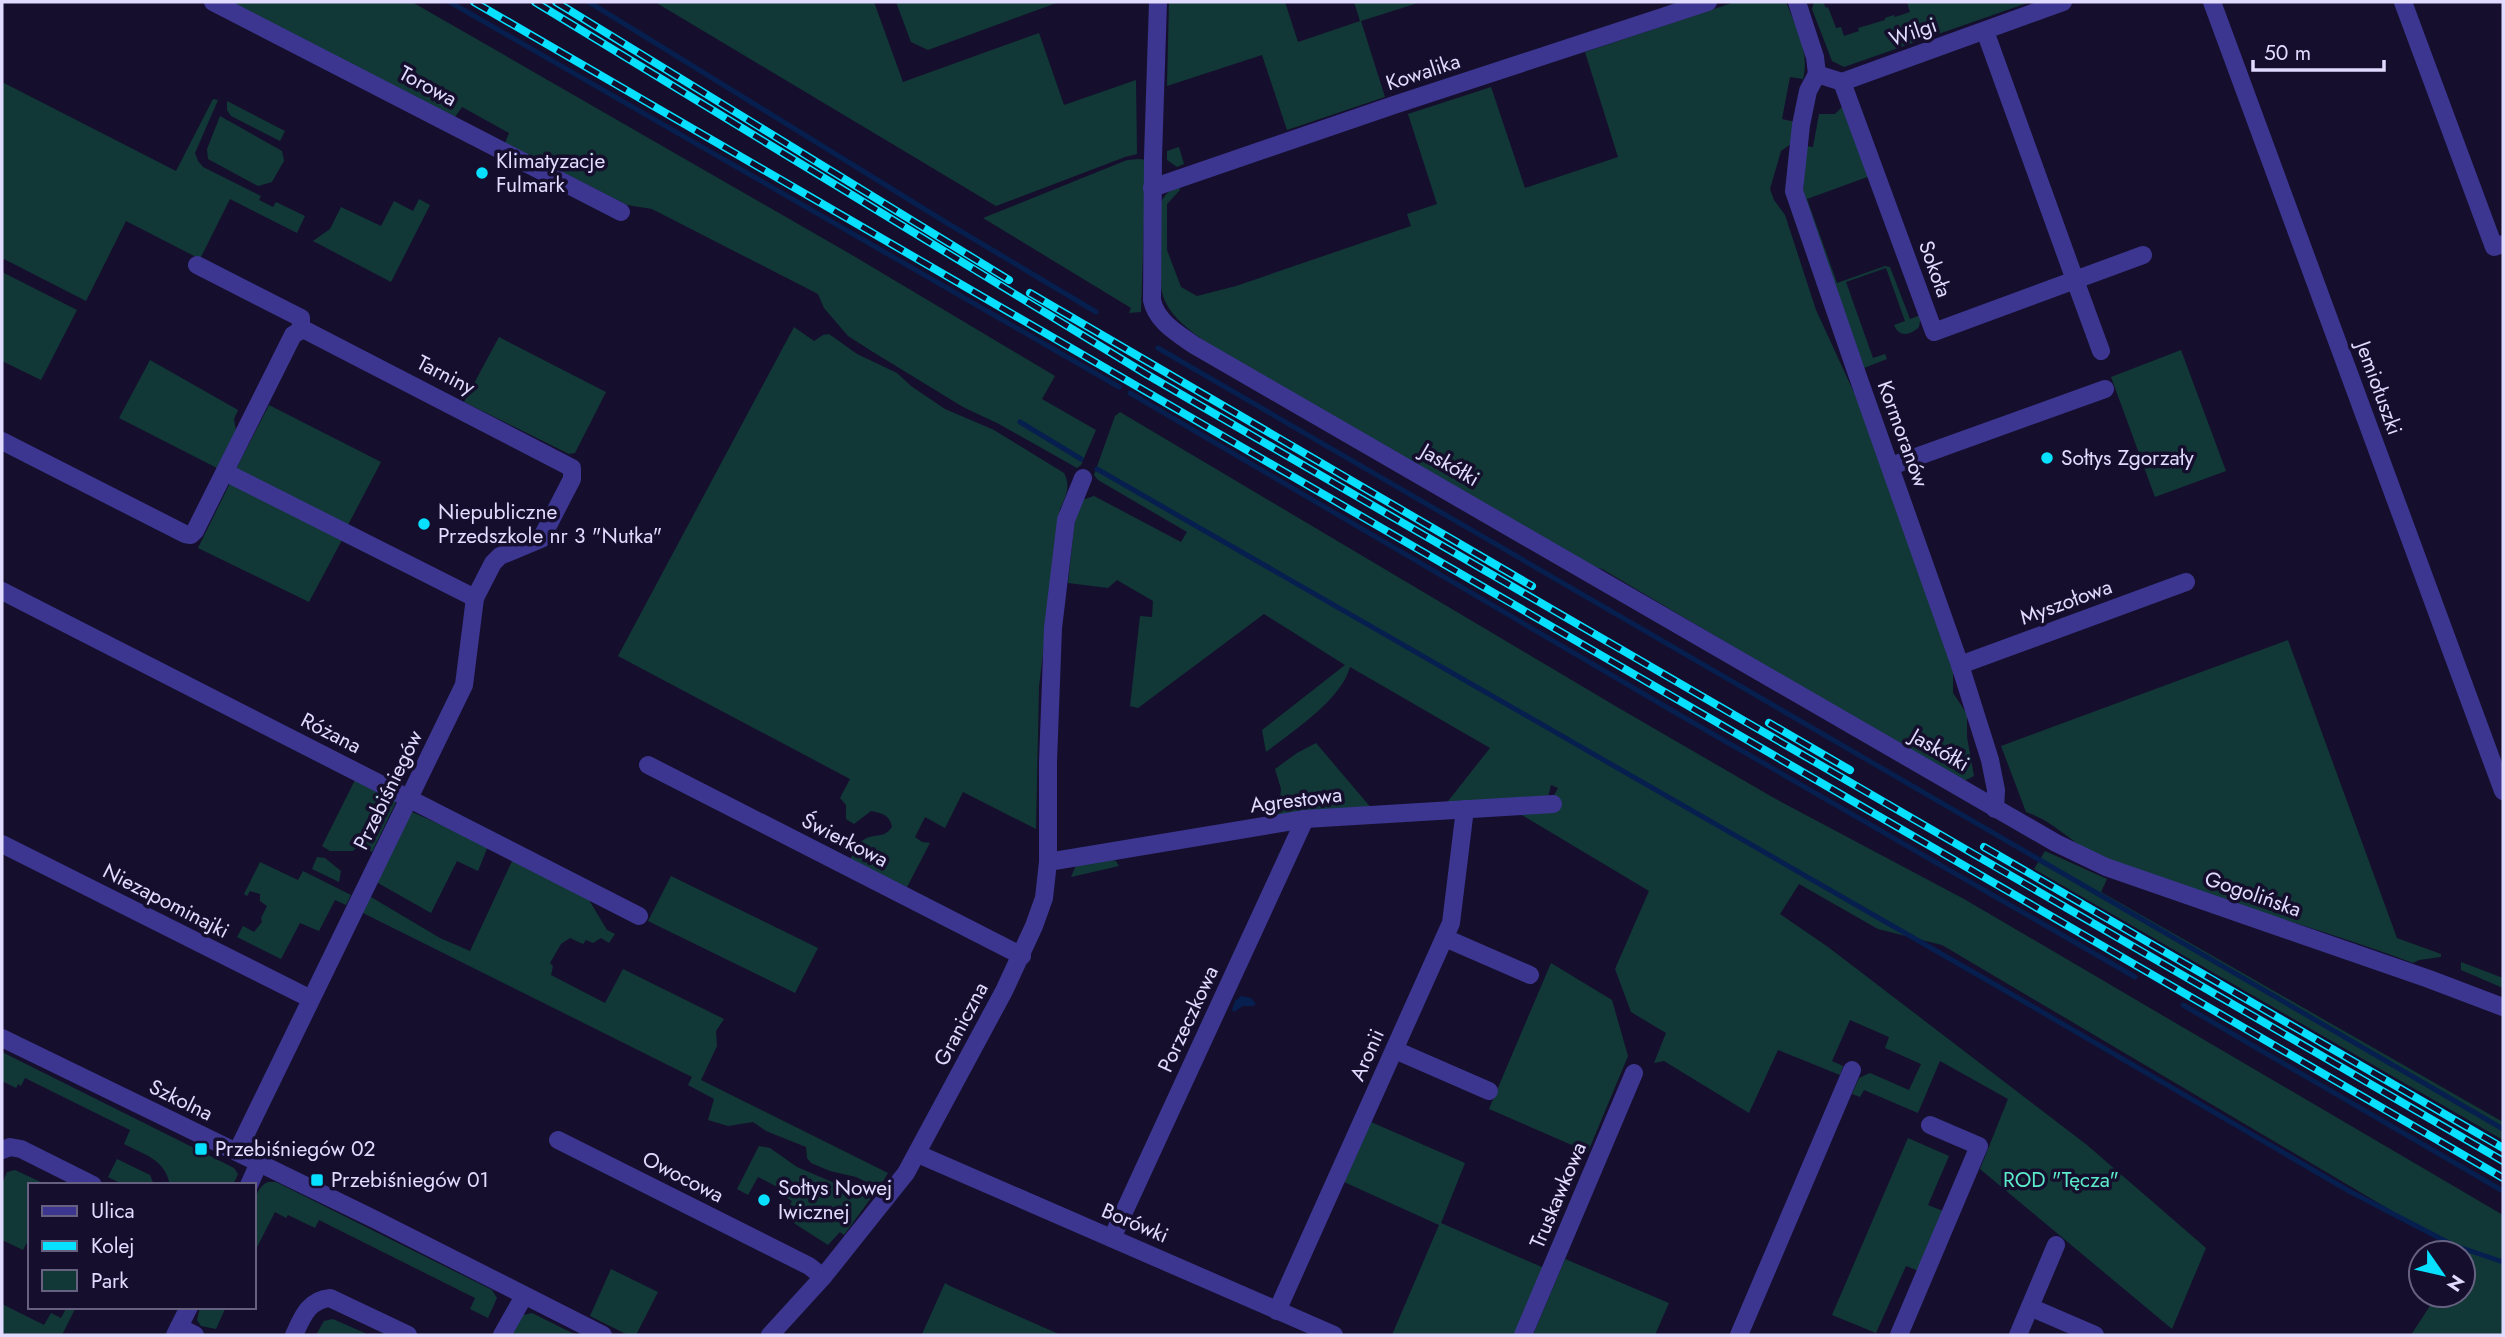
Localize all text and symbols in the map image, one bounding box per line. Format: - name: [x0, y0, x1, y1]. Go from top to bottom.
- street label: Wilgi: [1885, 10, 1941, 54]
- scale bar: [2253, 28, 2384, 72]
- text: 50 m: [2264, 38, 2311, 68]
- street label: Kowalika: [1382, 46, 1464, 98]
- street label: Torowa: [394, 58, 462, 114]
- place label: Klimatyzacje Fulmark: [496, 146, 606, 200]
- marker: Klimatyzacje Fulmark: [474, 165, 490, 181]
- street label: Sokoła: [1911, 236, 1959, 302]
- street label: Jemiołuszki: [2347, 334, 2410, 439]
- street label: Tarniny: [412, 348, 481, 403]
- street label: Kormoranów: [1870, 376, 1936, 492]
- street label: Jaskółki: [1412, 435, 1485, 494]
- place label: Sołtys Zgorzały: [2061, 443, 2195, 473]
- marker: Sołtys Zgorzały: [2039, 450, 2055, 466]
- place label: Niepubliczne Przedszkole nr 3 "Nutka": [438, 497, 662, 551]
- marker: Niepubliczne Przedszkole nr 3 "Nutka": [416, 516, 432, 532]
- street label: Myszołowa: [2016, 572, 2116, 632]
- street label: Różana: [296, 705, 366, 761]
- street label: Jaskółki: [1902, 720, 1975, 779]
- street label: Przebiśniegów: [346, 725, 430, 855]
- street label: Agrestowa: [1248, 779, 1344, 821]
- street label: Świerkowa: [796, 805, 894, 875]
- street label: Niezapominajki: [98, 856, 234, 946]
- street label: Gogolińska: [2201, 863, 2305, 925]
- street label: Porzeczkowa: [1150, 961, 1226, 1077]
- street label: Graniczna: [926, 977, 996, 1071]
- street label: Aronii: [1342, 1024, 1392, 1086]
- street label: Szkolna: [144, 1072, 218, 1128]
- place label: Przebiśniegów 02: [215, 1134, 376, 1164]
- street label: Truskawkowa: [1522, 1137, 1594, 1253]
- marker: Przebiśniegów 02: [193, 1141, 209, 1157]
- street label: Owocowa: [637, 1144, 729, 1210]
- place label: Przebiśniegów 01: [331, 1165, 489, 1195]
- park label: ROD "Tęcza": [2003, 1165, 2119, 1195]
- marker: Przebiśniegów 01: [309, 1172, 325, 1188]
- place label: Sołtys Nowej Iwicznej: [778, 1173, 892, 1227]
- legend: [28, 1183, 256, 1309]
- marker: Sołtys Nowej Iwicznej: [756, 1192, 772, 1208]
- street label: Borówki: [1097, 1195, 1173, 1251]
- text: Ulica: [91, 1196, 135, 1226]
- text: Kolej: [91, 1231, 135, 1261]
- north arrow: [2407, 1239, 2477, 1309]
- text: Park: [91, 1266, 129, 1296]
- text: N: [2440, 1269, 2471, 1297]

